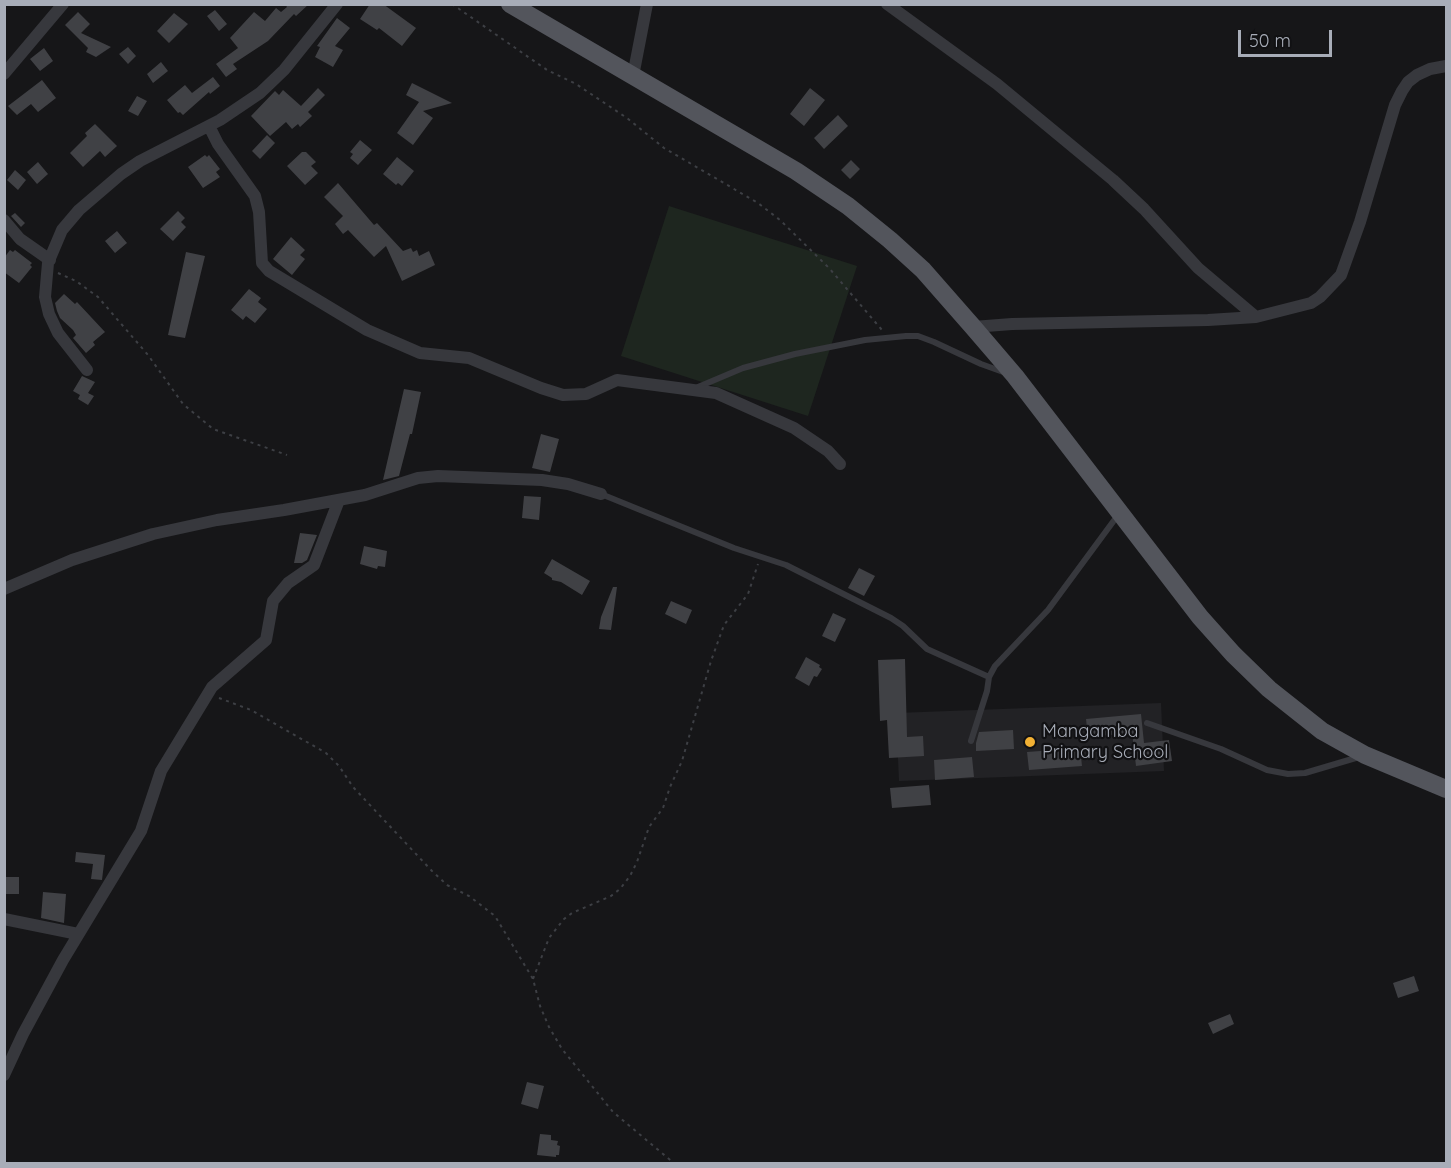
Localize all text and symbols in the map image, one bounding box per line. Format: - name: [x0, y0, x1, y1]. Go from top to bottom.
- scale bar: [1241, 18, 1336, 56]
- text: 50 m: [1249, 29, 1291, 52]
- place label: Mangamba Primary School: [1042, 721, 1168, 764]
- marker: Mangamba Primary School: [1023, 735, 1037, 749]

